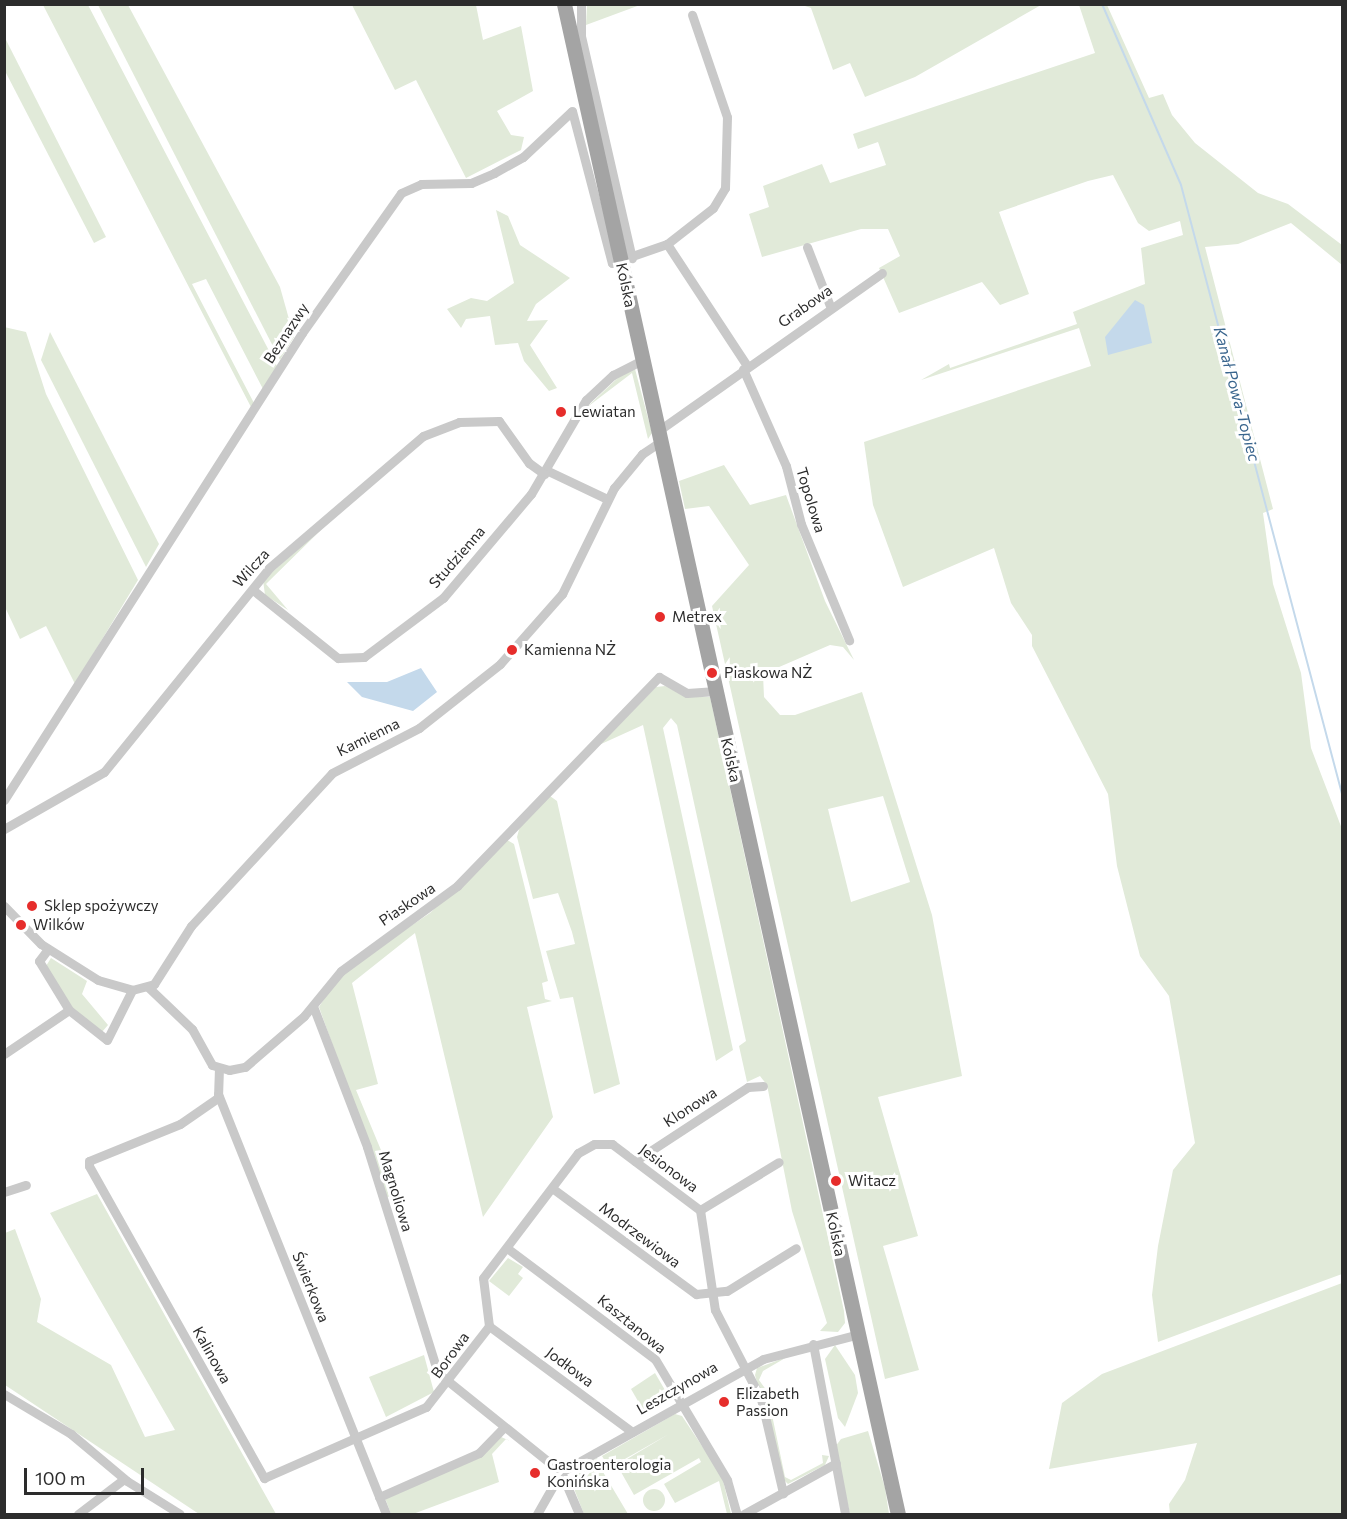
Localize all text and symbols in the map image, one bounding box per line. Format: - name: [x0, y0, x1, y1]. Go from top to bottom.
- street label: Kolska: [613, 261, 639, 309]
- street label: Grabowa: [774, 281, 836, 331]
- street label: Beznazwy: [260, 299, 312, 367]
- water label: Kanał Powa-Topiec: [1210, 325, 1264, 463]
- place label: Lewiatan: [573, 403, 636, 421]
- marker: Lewiatan: [554, 405, 568, 419]
- street label: Topolowa: [793, 465, 829, 535]
- street label: Studzienna: [425, 522, 489, 592]
- street label: Wilcza: [229, 545, 273, 591]
- place label: Metrex: [672, 608, 722, 626]
- marker: Metrex: [653, 610, 667, 624]
- place label: Kamienna NŻ: [524, 641, 616, 659]
- marker: Kamienna NŻ: [505, 643, 519, 657]
- place label: Piaskowa NŻ: [724, 664, 812, 682]
- marker: Piaskowa NŻ: [705, 666, 719, 680]
- street label: Kamienna: [334, 714, 402, 760]
- street label: Kolska: [717, 736, 745, 784]
- street label: Piaskowa: [375, 879, 439, 929]
- place label: Sklep spożywczy: [44, 897, 159, 915]
- marker: Sklep spożywczy: [25, 899, 39, 913]
- place label: Wilków: [33, 916, 84, 934]
- marker: Wilków: [14, 918, 28, 932]
- street label: Klonowa: [660, 1083, 720, 1131]
- street label: Jesionowa: [636, 1140, 702, 1196]
- street label: Magnoliowa: [375, 1148, 417, 1234]
- place label: Witacz: [848, 1172, 896, 1190]
- marker: Witacz: [829, 1174, 843, 1188]
- street label: Modrzewiowa: [596, 1199, 684, 1271]
- street label: Kolska: [823, 1210, 849, 1258]
- street label: Świerkowa: [289, 1249, 333, 1325]
- street label: Kasztanowa: [594, 1291, 670, 1357]
- street label: Kalinowa: [189, 1323, 235, 1387]
- street label: Borowa: [427, 1328, 473, 1382]
- street label: Jodłowa: [543, 1343, 597, 1391]
- street label: Leszczynowa: [633, 1358, 721, 1418]
- place label: Elizabeth Passion: [736, 1384, 799, 1419]
- marker: Elizabeth Passion: [717, 1395, 731, 1409]
- place label: Gastroenterologia Konińska: [547, 1455, 671, 1490]
- scale bar: [27, 1456, 147, 1494]
- marker: Gastroenterologia Konińska: [528, 1466, 542, 1480]
- text: 100 m: [35, 1467, 85, 1489]

